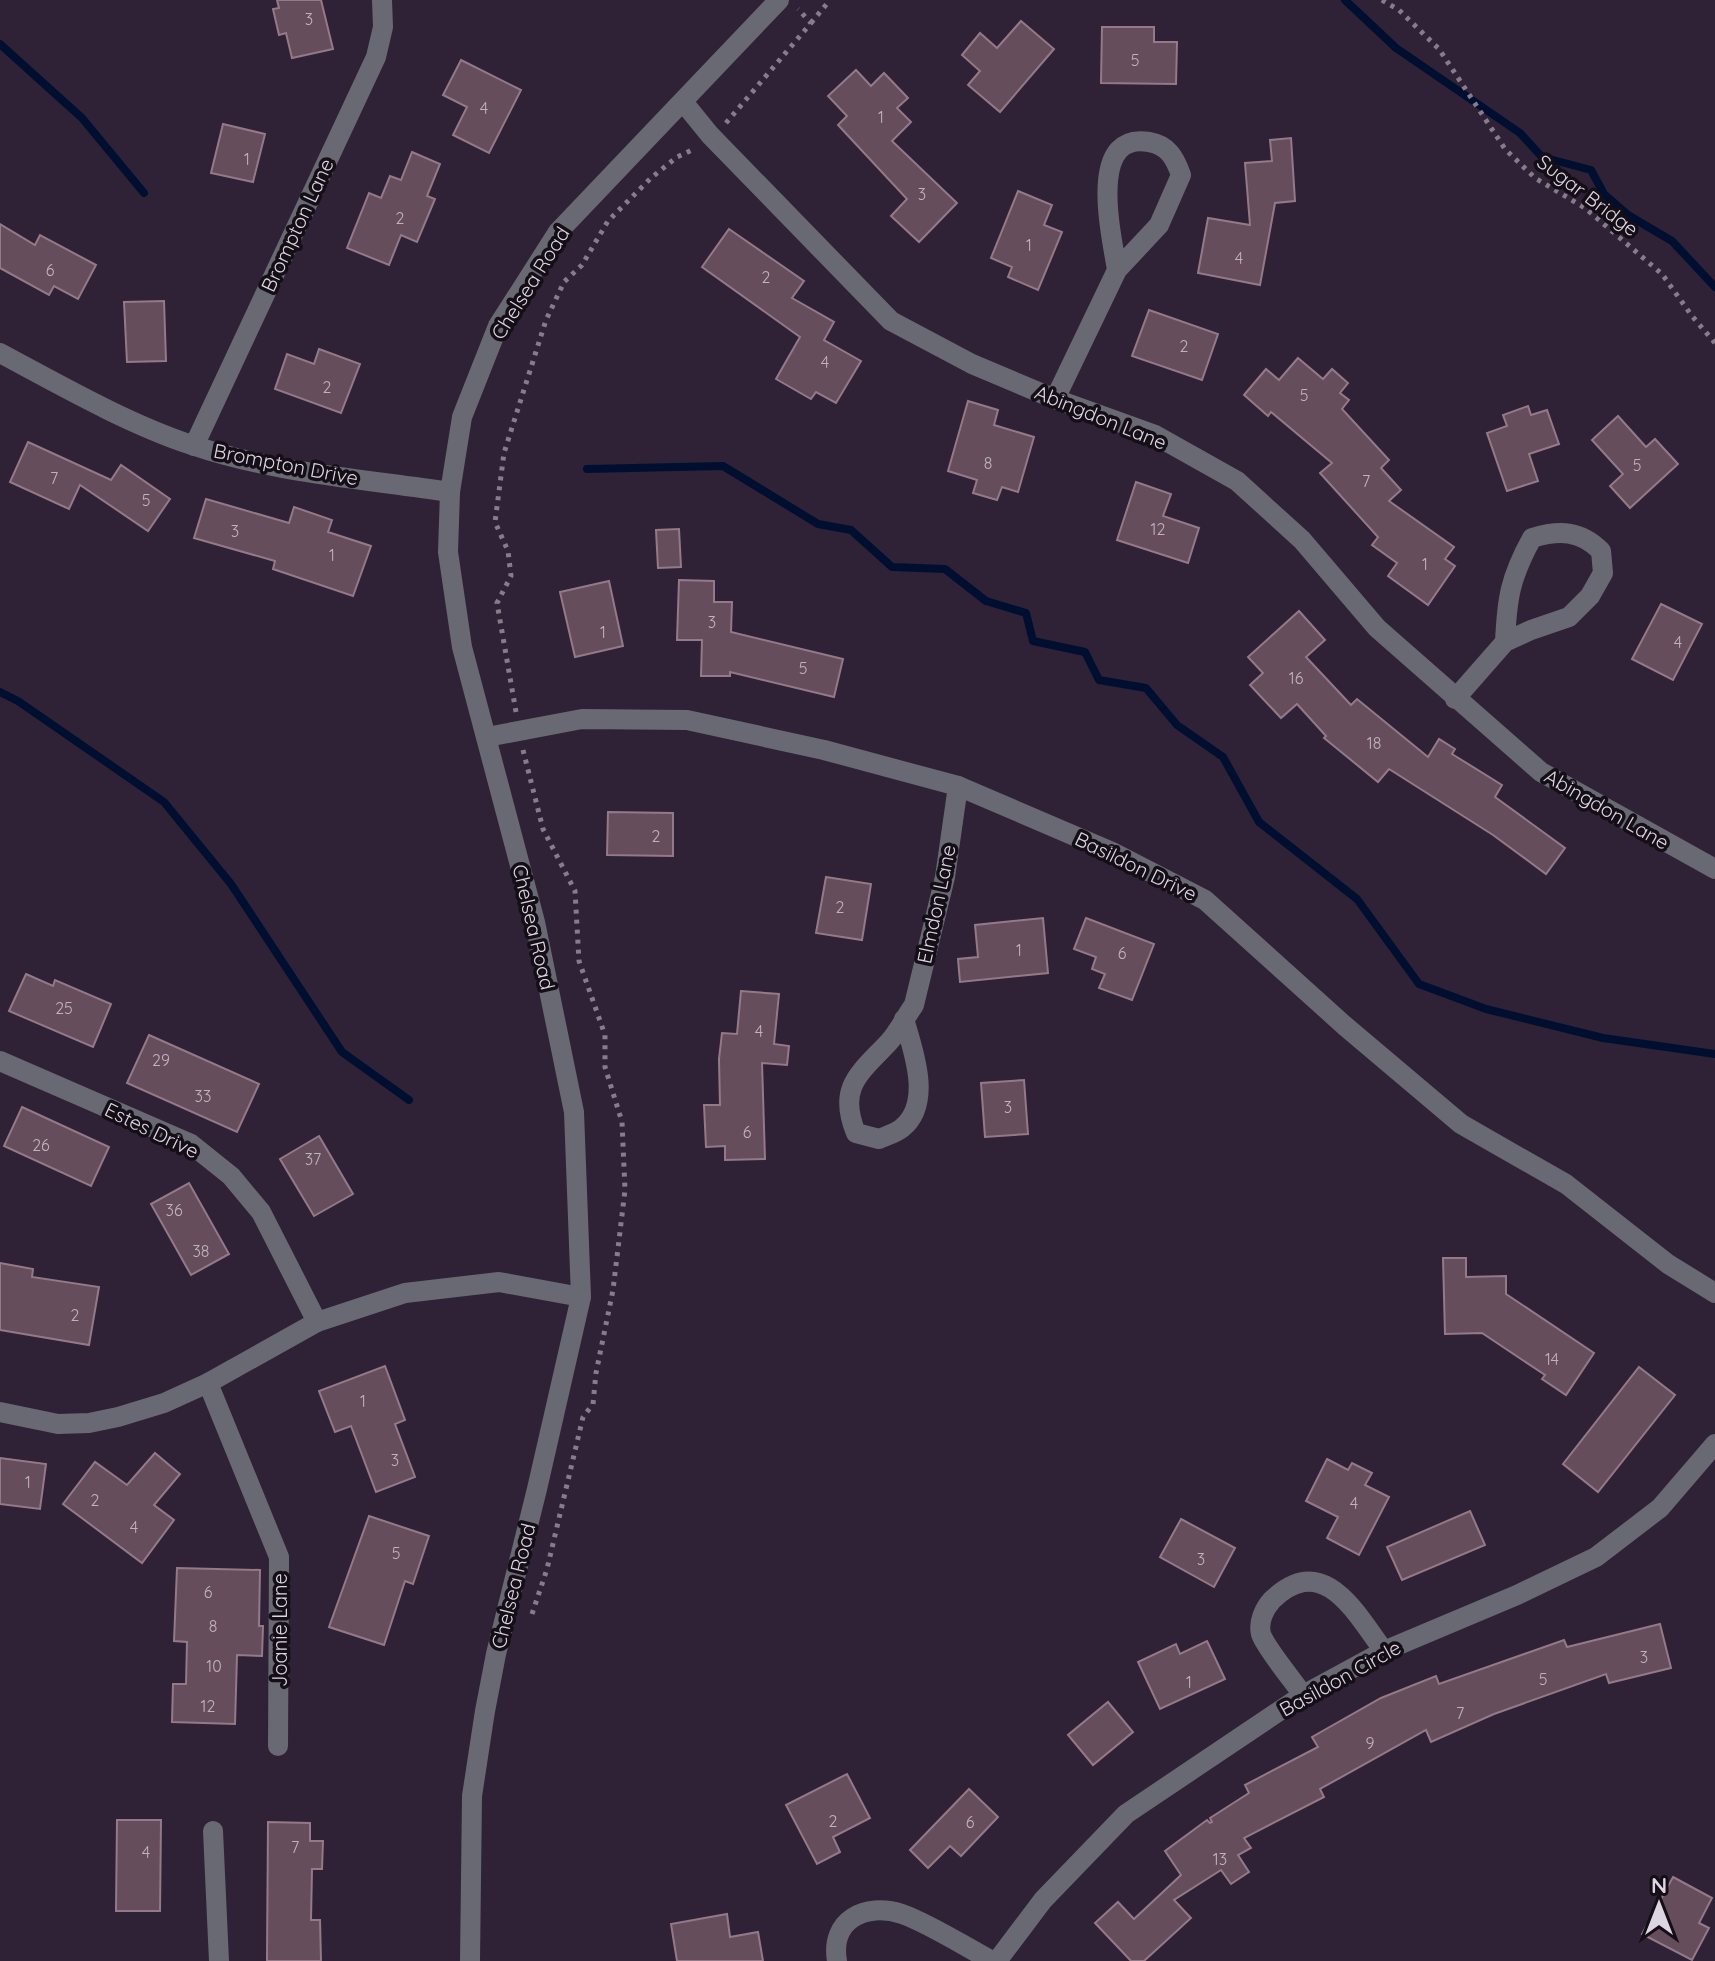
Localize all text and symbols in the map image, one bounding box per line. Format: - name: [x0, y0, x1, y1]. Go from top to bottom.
- house number: 3: [305, 9, 313, 29]
- house number: 5: [1131, 50, 1139, 70]
- house number: 4: [480, 98, 488, 118]
- house number: 1: [878, 107, 884, 127]
- house number: 1: [244, 149, 250, 169]
- street label: Sugar Bridge: [1532, 149, 1644, 241]
- street label: Brompton Lane: [255, 154, 339, 296]
- house number: 3: [918, 184, 926, 204]
- house number: 2: [396, 208, 405, 228]
- street label: Chelsea Road: [485, 222, 575, 344]
- house number: 1: [1026, 235, 1032, 255]
- house number: 4: [1235, 248, 1243, 268]
- house number: 6: [46, 260, 55, 280]
- house number: 2: [762, 267, 771, 287]
- house number: 2: [1180, 336, 1189, 356]
- house number: 4: [821, 352, 829, 372]
- house number: 2: [323, 377, 332, 397]
- street label: Abingdon Lane: [1031, 379, 1171, 455]
- house number: 5: [1300, 385, 1308, 405]
- street label: Brompton Drive: [212, 438, 360, 490]
- house number: 8: [984, 453, 992, 473]
- house number: 5: [1633, 455, 1641, 475]
- house number: 7: [50, 468, 58, 488]
- house number: 7: [1362, 471, 1370, 491]
- house number: 5: [142, 490, 150, 510]
- house number: 12: [1151, 519, 1166, 539]
- house number: 3: [231, 521, 239, 541]
- house number: 1: [329, 545, 335, 565]
- house number: 1: [1422, 554, 1428, 574]
- house number: 3: [708, 612, 716, 632]
- house number: 1: [600, 622, 606, 642]
- house number: 4: [1674, 632, 1682, 652]
- house number: 5: [799, 658, 807, 678]
- house number: 16: [1289, 668, 1304, 688]
- house number: 18: [1367, 733, 1381, 753]
- street label: Abingdon Lane: [1540, 763, 1674, 855]
- house number: 2: [652, 826, 661, 846]
- street label: Basildon Drive: [1071, 826, 1201, 906]
- street label: Elmdon Lane: [911, 842, 961, 966]
- street label: Chelsea Road: [507, 862, 561, 992]
- house number: 2: [836, 897, 845, 917]
- house number: 1: [1016, 940, 1022, 960]
- house number: 6: [1118, 943, 1127, 963]
- house number: 25: [55, 998, 73, 1018]
- house number: 4: [755, 1021, 763, 1041]
- house number: 29: [152, 1050, 170, 1070]
- house number: 33: [195, 1086, 211, 1106]
- street label: Estes Drive: [101, 1096, 203, 1164]
- house number: 3: [1004, 1097, 1012, 1117]
- house number: 6: [743, 1122, 752, 1142]
- house number: 26: [32, 1135, 50, 1155]
- house number: 37: [305, 1149, 321, 1169]
- house number: 36: [166, 1200, 183, 1220]
- house number: 38: [192, 1241, 210, 1261]
- house number: 2: [71, 1305, 80, 1325]
- house number: 14: [1545, 1349, 1559, 1369]
- house number: 1: [360, 1391, 366, 1411]
- house number: 3: [391, 1450, 399, 1470]
- house number: 1: [25, 1472, 31, 1492]
- house number: 2: [91, 1490, 100, 1510]
- house number: 4: [1350, 1493, 1358, 1513]
- house number: 4: [130, 1517, 138, 1537]
- street label: Chelsea Road: [485, 1521, 541, 1651]
- house number: 5: [392, 1543, 400, 1563]
- house number: 3: [1197, 1549, 1205, 1569]
- street label: Joanie Lane: [267, 1573, 292, 1687]
- house number: 6: [204, 1582, 213, 1602]
- house number: 8: [209, 1616, 217, 1636]
- street label: Basildon Circle: [1275, 1634, 1405, 1722]
- house number: 3: [1640, 1647, 1648, 1667]
- house number: 10: [206, 1656, 222, 1676]
- house number: 5: [1539, 1669, 1547, 1689]
- house number: 1: [1186, 1672, 1192, 1692]
- house number: 12: [201, 1696, 216, 1716]
- house number: 7: [1456, 1703, 1464, 1723]
- house number: 9: [1366, 1733, 1375, 1753]
- house number: 2: [829, 1811, 838, 1831]
- house number: 6: [966, 1812, 975, 1832]
- house number: 7: [291, 1837, 299, 1857]
- house number: 4: [142, 1842, 150, 1862]
- house number: 13: [1213, 1849, 1227, 1869]
- north arrow: [1619, 1865, 1699, 1945]
- text: N: [1651, 1871, 1667, 1899]

